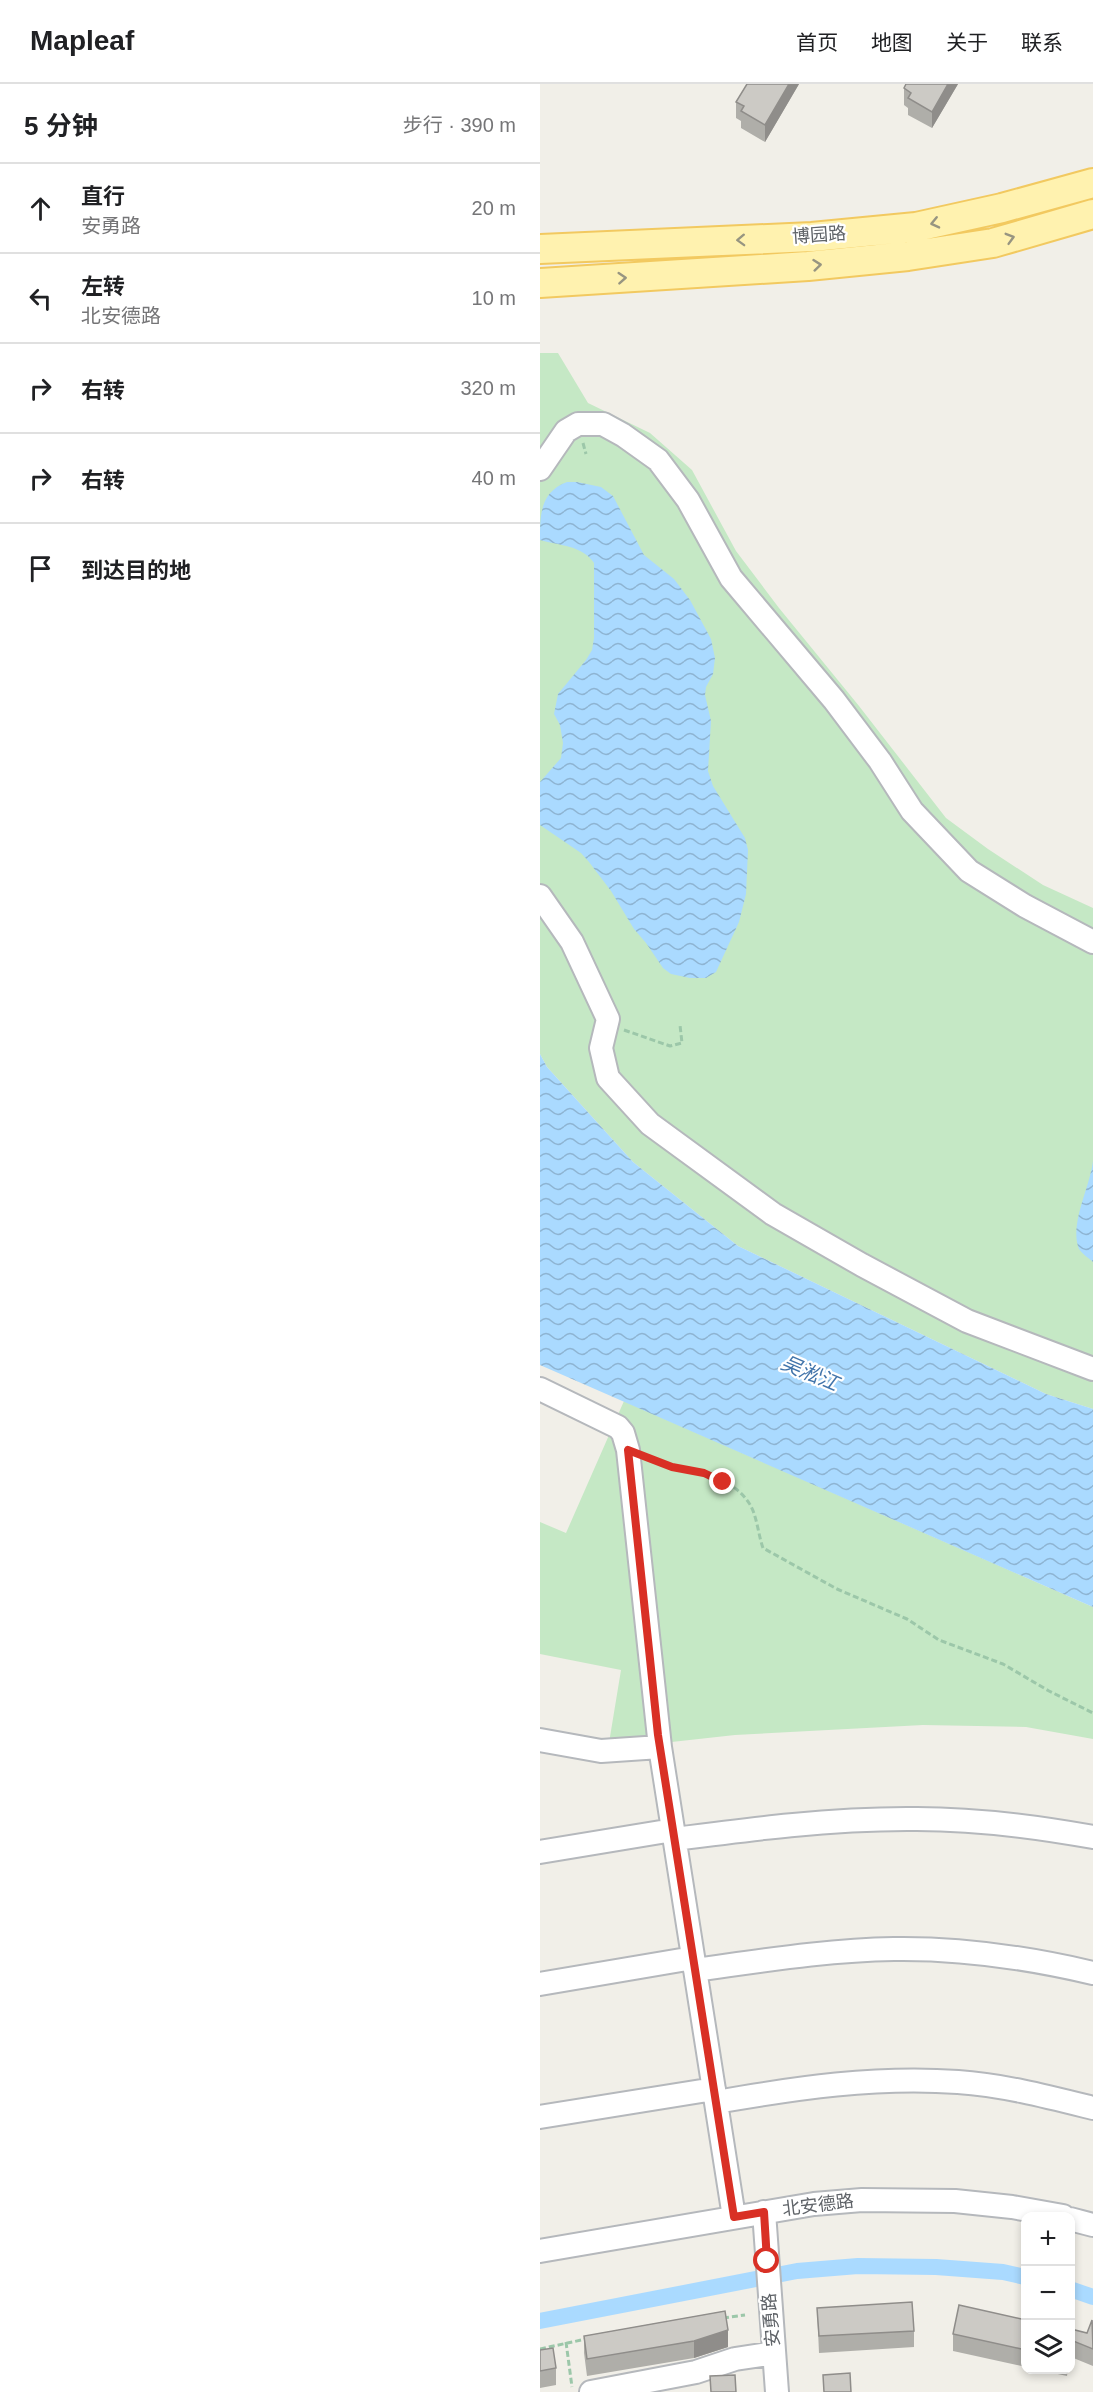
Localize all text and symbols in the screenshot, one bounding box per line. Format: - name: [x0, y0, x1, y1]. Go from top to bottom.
- text: Mapleaf: [30, 25, 134, 56]
- text: 首页: [796, 31, 838, 54]
- text: 地图: [871, 31, 913, 54]
- text: 关于: [946, 31, 988, 54]
- text: 联系: [1021, 31, 1063, 54]
- text: 5 分钟: [24, 111, 98, 141]
- text: 步行 · 390 m: [403, 114, 516, 136]
- text: 直行: [81, 184, 125, 209]
- icon: ahead: [24, 192, 57, 225]
- text: 20 m: [472, 197, 516, 219]
- text: 安勇路: [81, 215, 141, 237]
- one-way arrow: [930, 216, 940, 229]
- street label: 博园路: [791, 223, 847, 247]
- one-way arrow: [736, 233, 745, 246]
- one-way arrow: [1004, 233, 1015, 245]
- one-way arrow: [812, 259, 821, 272]
- one-way arrow: [618, 272, 627, 285]
- text: 左转: [81, 274, 125, 299]
- icon: left: [24, 282, 57, 315]
- text: 10 m: [472, 287, 516, 309]
- text: 北安德路: [81, 305, 161, 327]
- icon: right: [24, 372, 57, 405]
- text: 320 m: [460, 377, 516, 399]
- text: 右转: [81, 378, 125, 403]
- icon: right: [24, 462, 57, 495]
- text: 40 m: [472, 467, 516, 489]
- text: 右转: [81, 468, 125, 493]
- icon: arrive: [24, 552, 57, 585]
- text: 到达目的地: [81, 558, 191, 583]
- water label: 吴淞江: [778, 1351, 844, 1396]
- route end: [709, 1468, 735, 1494]
- street label: 北安德路: [781, 2191, 855, 2219]
- map controls: [1021, 2212, 1075, 2374]
- button: +: [1021, 2212, 1075, 2266]
- route start: [753, 2247, 779, 2273]
- button: −: [1021, 2266, 1075, 2320]
- street label: 安勇路: [759, 2292, 783, 2348]
- button: layers: [1021, 2320, 1075, 2374]

